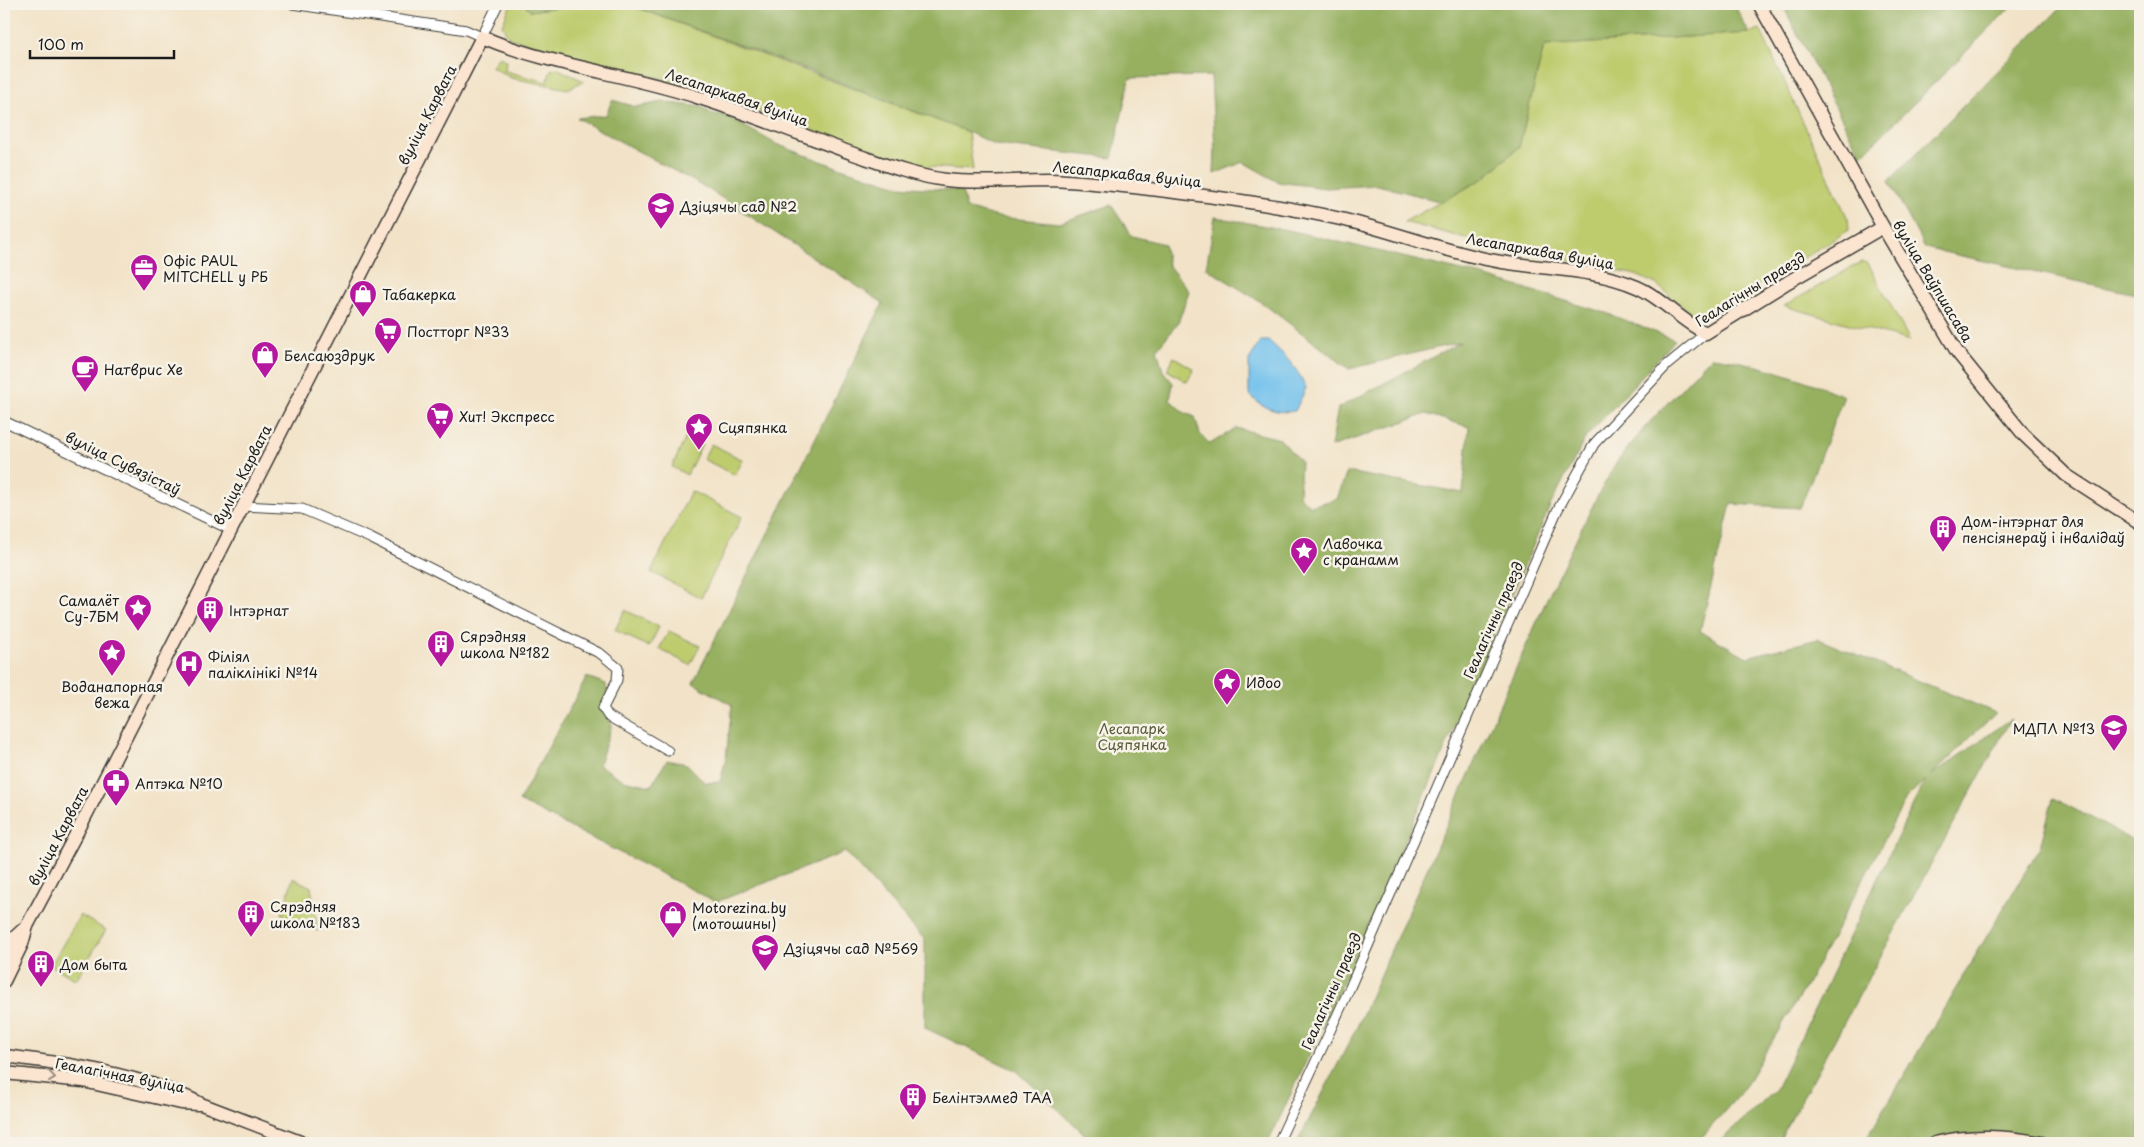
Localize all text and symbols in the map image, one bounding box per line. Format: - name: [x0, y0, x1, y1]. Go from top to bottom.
- scale bar: [30, 28, 174, 60]
- text: 100 m: [38, 32, 84, 55]
- street label: вуліца Карвата: [393, 61, 461, 169]
- street label: Лесапаркавая вуліца: [663, 63, 811, 131]
- street label: Лесапаркавая вуліца: [1052, 156, 1203, 192]
- school or university icon: Дзіцячы сад №2: [646, 191, 676, 230]
- place label: Дзіцячы сад №2: [679, 196, 797, 217]
- street label: вуліца Ваўпшасава: [1888, 216, 1978, 346]
- street label: Лесапаркавая вуліца: [1465, 228, 1616, 274]
- street label: Геалагічны праезд: [1691, 247, 1809, 331]
- place label: Офіс PAUL MITCHELL у РБ: [163, 250, 268, 287]
- office icon: Офіс PAUL MITCHELL у РБ: [129, 253, 159, 292]
- shop icon: Табакерка: [348, 279, 378, 318]
- place label: Табакерка: [382, 284, 456, 305]
- supermarket icon: Постторг №33: [373, 316, 403, 355]
- place label: Постторг №33: [407, 321, 509, 342]
- shop icon: Белсаюздрук: [250, 340, 280, 379]
- place label: Белсаюздрук: [284, 345, 376, 366]
- cafe icon: Натврис Хе: [70, 354, 100, 393]
- place label: Натврис Хе: [104, 359, 183, 380]
- supermarket icon: Хит! Экспресс: [425, 401, 455, 440]
- place label: Хит! Экспресс: [459, 406, 555, 427]
- place icon: Сцяпянка: [684, 412, 714, 451]
- place label: Сцяпянка: [718, 417, 787, 438]
- street label: вуліца Карвата: [208, 421, 276, 529]
- street label: вуліца Сувязістаў: [62, 426, 184, 500]
- place label: Дом-інтэрнат для пенсіянераў і інвалідаў: [1961, 511, 2125, 548]
- building icon: Дом-інтэрнат для пенсіянераў і інвалідаў: [1928, 514, 1958, 553]
- place label: Лавочка с кранамм: [1323, 533, 1399, 570]
- place icon: Лавочка с кранамм: [1289, 536, 1319, 575]
- street label: Геалагічны праезд: [1458, 558, 1528, 682]
- place label: Самалёт Су-7БМ: [58, 590, 119, 627]
- place icon: Самалёт Су-7БМ: [123, 593, 153, 632]
- building icon: Інтэрнат: [195, 595, 225, 634]
- place label: Інтэрнат: [229, 600, 289, 621]
- place label: Сярэдняя школа №182: [460, 626, 550, 663]
- building icon: Сярэдняя школа №182: [426, 629, 456, 668]
- place icon: Воданапорная вежа: [97, 638, 127, 677]
- place label: Філіял паліклінікі №14: [208, 646, 318, 683]
- hospital icon: Філіял паліклінікі №14: [174, 649, 204, 688]
- place icon: Идоо: [1212, 667, 1242, 706]
- place label: Идоо: [1246, 672, 1281, 693]
- place label: Воданапорная вежа: [61, 676, 163, 713]
- school or university icon: МДПЛ №13: [2099, 713, 2129, 752]
- park label: Лесапарк Сцяпянка: [1098, 718, 1167, 755]
- place label: МДПЛ №13: [2013, 718, 2095, 739]
- pharmacy icon: Аптэка №10: [101, 768, 131, 807]
- place label: Аптэка №10: [135, 773, 223, 794]
- street label: вуліца Карвата: [23, 782, 93, 890]
- place label: Сярэдняя школа №183: [270, 896, 360, 933]
- place label: Motorezina.by (мотошины): [692, 897, 787, 934]
- building icon: Сярэдняя школа №183: [236, 899, 266, 938]
- shop icon: Motorezina.by (мотошины): [658, 900, 688, 939]
- street label: Геалагічны праезд: [1296, 929, 1366, 1053]
- school or university icon: Дзіцячы сад №569: [750, 933, 780, 972]
- place label: Дзіцячы сад №569: [783, 938, 918, 959]
- building icon: Дом быта: [26, 949, 56, 988]
- place label: Дом быта: [59, 954, 128, 975]
- street label: Геалагічная вуліца: [54, 1052, 187, 1098]
- one-way arrow: [49, 1071, 57, 1082]
- building icon: Белінтэлмед ТАА: [898, 1082, 928, 1121]
- place label: Белінтэлмед ТАА: [932, 1087, 1052, 1108]

